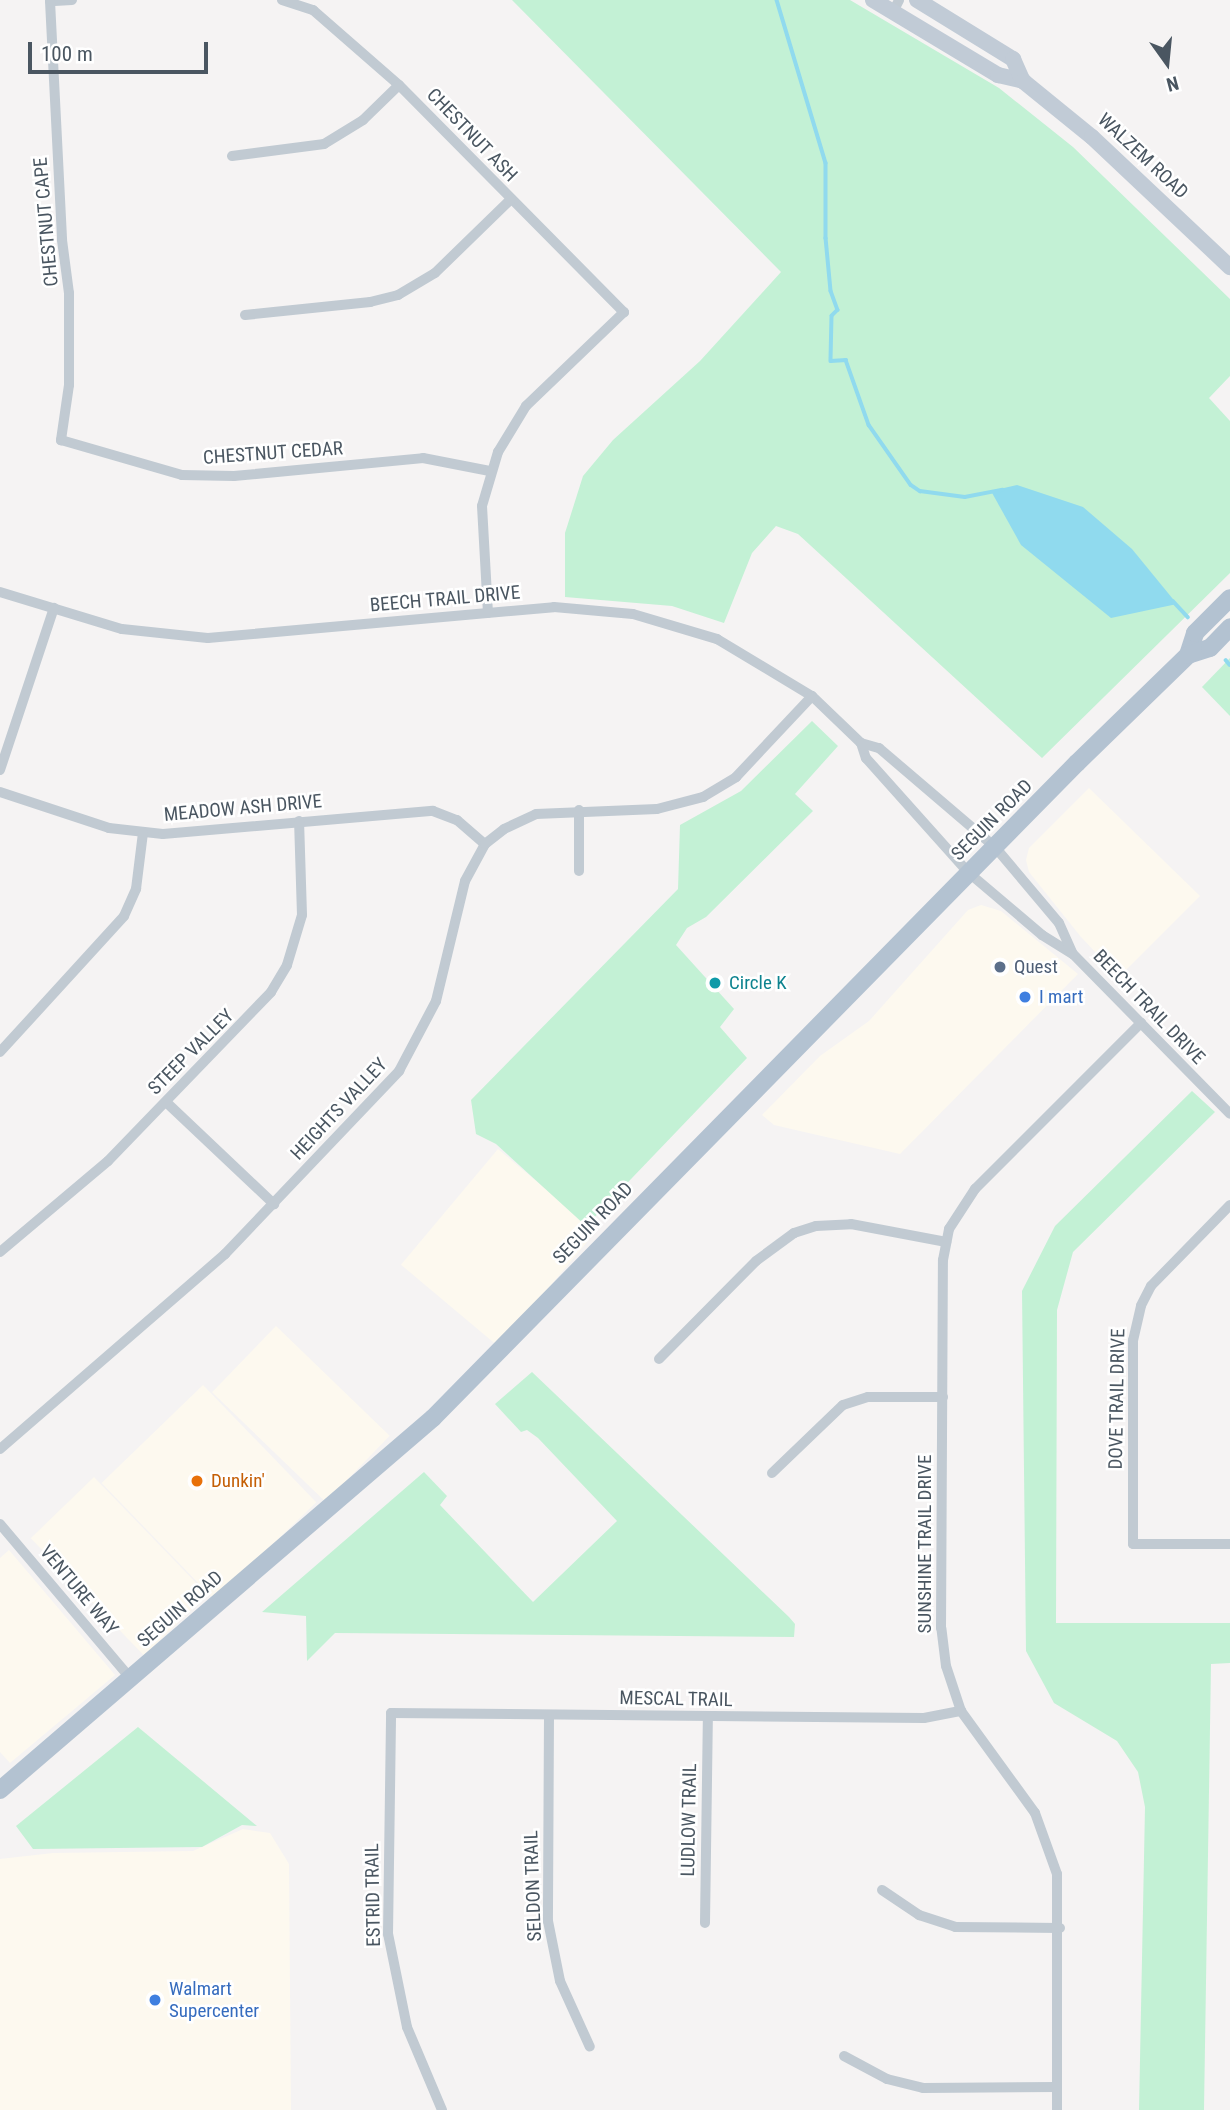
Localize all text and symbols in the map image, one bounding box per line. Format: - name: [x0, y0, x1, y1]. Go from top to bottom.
- scale bar: [32, 28, 212, 72]
- north arrow: [1132, 28, 1202, 98]
- text: 100 m: [41, 42, 93, 66]
- text: N: [1164, 71, 1181, 96]
- street label: CHESTNUT ASH: [422, 84, 522, 186]
- street label: WALZEM ROAD: [1093, 108, 1193, 204]
- street label: CHESTNUT CAPE: [29, 156, 63, 288]
- street label: CHESTNUT CEDAR: [202, 437, 344, 469]
- street label: BEECH TRAIL DRIVE: [369, 581, 521, 617]
- street label: SEGUIN ROAD: [947, 775, 1037, 865]
- street label: MEADOW ASH DRIVE: [163, 790, 323, 826]
- street label: BEECH TRAIL DRIVE: [1088, 945, 1210, 1069]
- place label: Quest: [1014, 956, 1058, 978]
- marker: Quest: [992, 959, 1008, 975]
- place label: Circle K: [729, 972, 787, 994]
- marker: Circle K: [707, 975, 723, 991]
- place label: I mart: [1039, 986, 1083, 1008]
- marker: I mart: [1017, 989, 1033, 1005]
- street label: STEEP VALLEY: [143, 1004, 239, 1100]
- street label: HEIGHTS VALLEY: [286, 1053, 392, 1165]
- street label: SEGUIN ROAD: [548, 1177, 638, 1269]
- street label: DOVE TRAIL DRIVE: [1104, 1328, 1130, 1470]
- street label: SUNSHINE TRAIL DRIVE: [914, 1454, 936, 1634]
- place label: Dunkin': [211, 1470, 265, 1492]
- marker: Dunkin': [189, 1473, 205, 1489]
- street label: VENTURE WAY: [35, 1540, 123, 1640]
- street label: SEGUIN ROAD: [133, 1566, 227, 1652]
- street label: MESCAL TRAIL: [619, 1687, 733, 1711]
- street label: LUDLOW TRAIL: [677, 1763, 701, 1877]
- street label: SELDON TRAIL: [520, 1830, 546, 1942]
- street label: ESTRID TRAIL: [361, 1843, 385, 1947]
- place label: Walmart Supercenter: [169, 1978, 259, 2022]
- marker: Walmart Supercenter: [147, 1992, 163, 2008]

